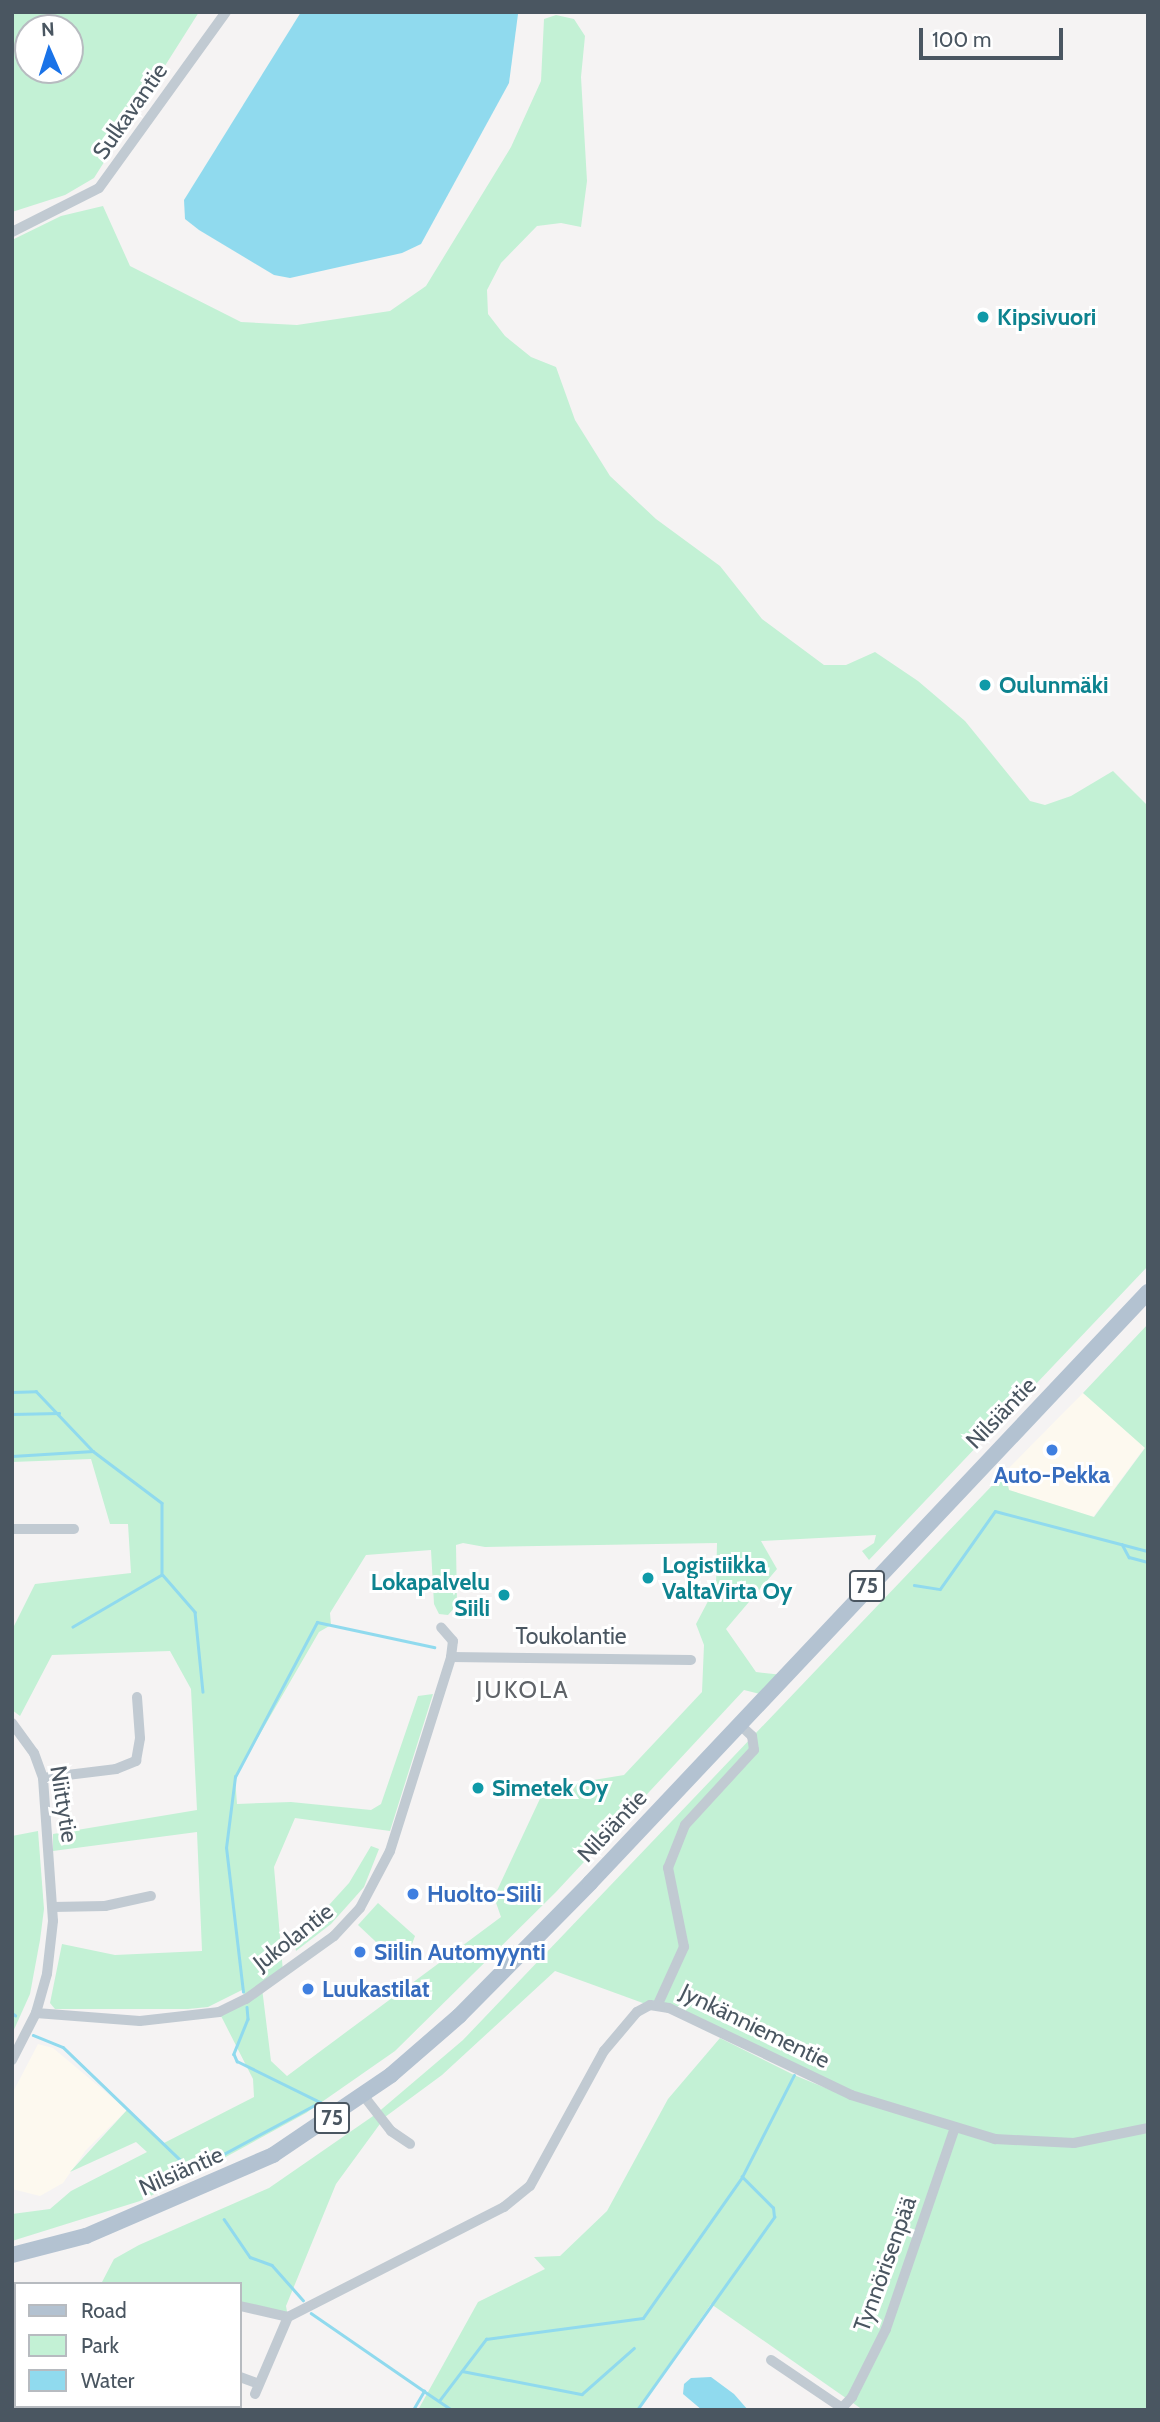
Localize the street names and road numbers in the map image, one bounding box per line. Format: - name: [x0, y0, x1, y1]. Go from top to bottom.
- street label: Sulkavantie: [87, 58, 173, 164]
- street label: Nilsiäntie: [960, 1371, 1042, 1455]
- road number: 75: [848, 1568, 886, 1604]
- street label: Toukolantie: [515, 1622, 627, 1650]
- street label: Niittytie: [44, 1764, 84, 1844]
- street label: Nilsiäntie: [572, 1784, 652, 1868]
- street label: Jukolantie: [248, 1897, 338, 1977]
- street label: Jynkänniementie: [676, 1978, 834, 2074]
- road number: 75: [313, 2100, 351, 2136]
- street label: Nilsiäntie: [135, 2140, 227, 2202]
- street label: Tynnörisenpää: [848, 2193, 922, 2335]

